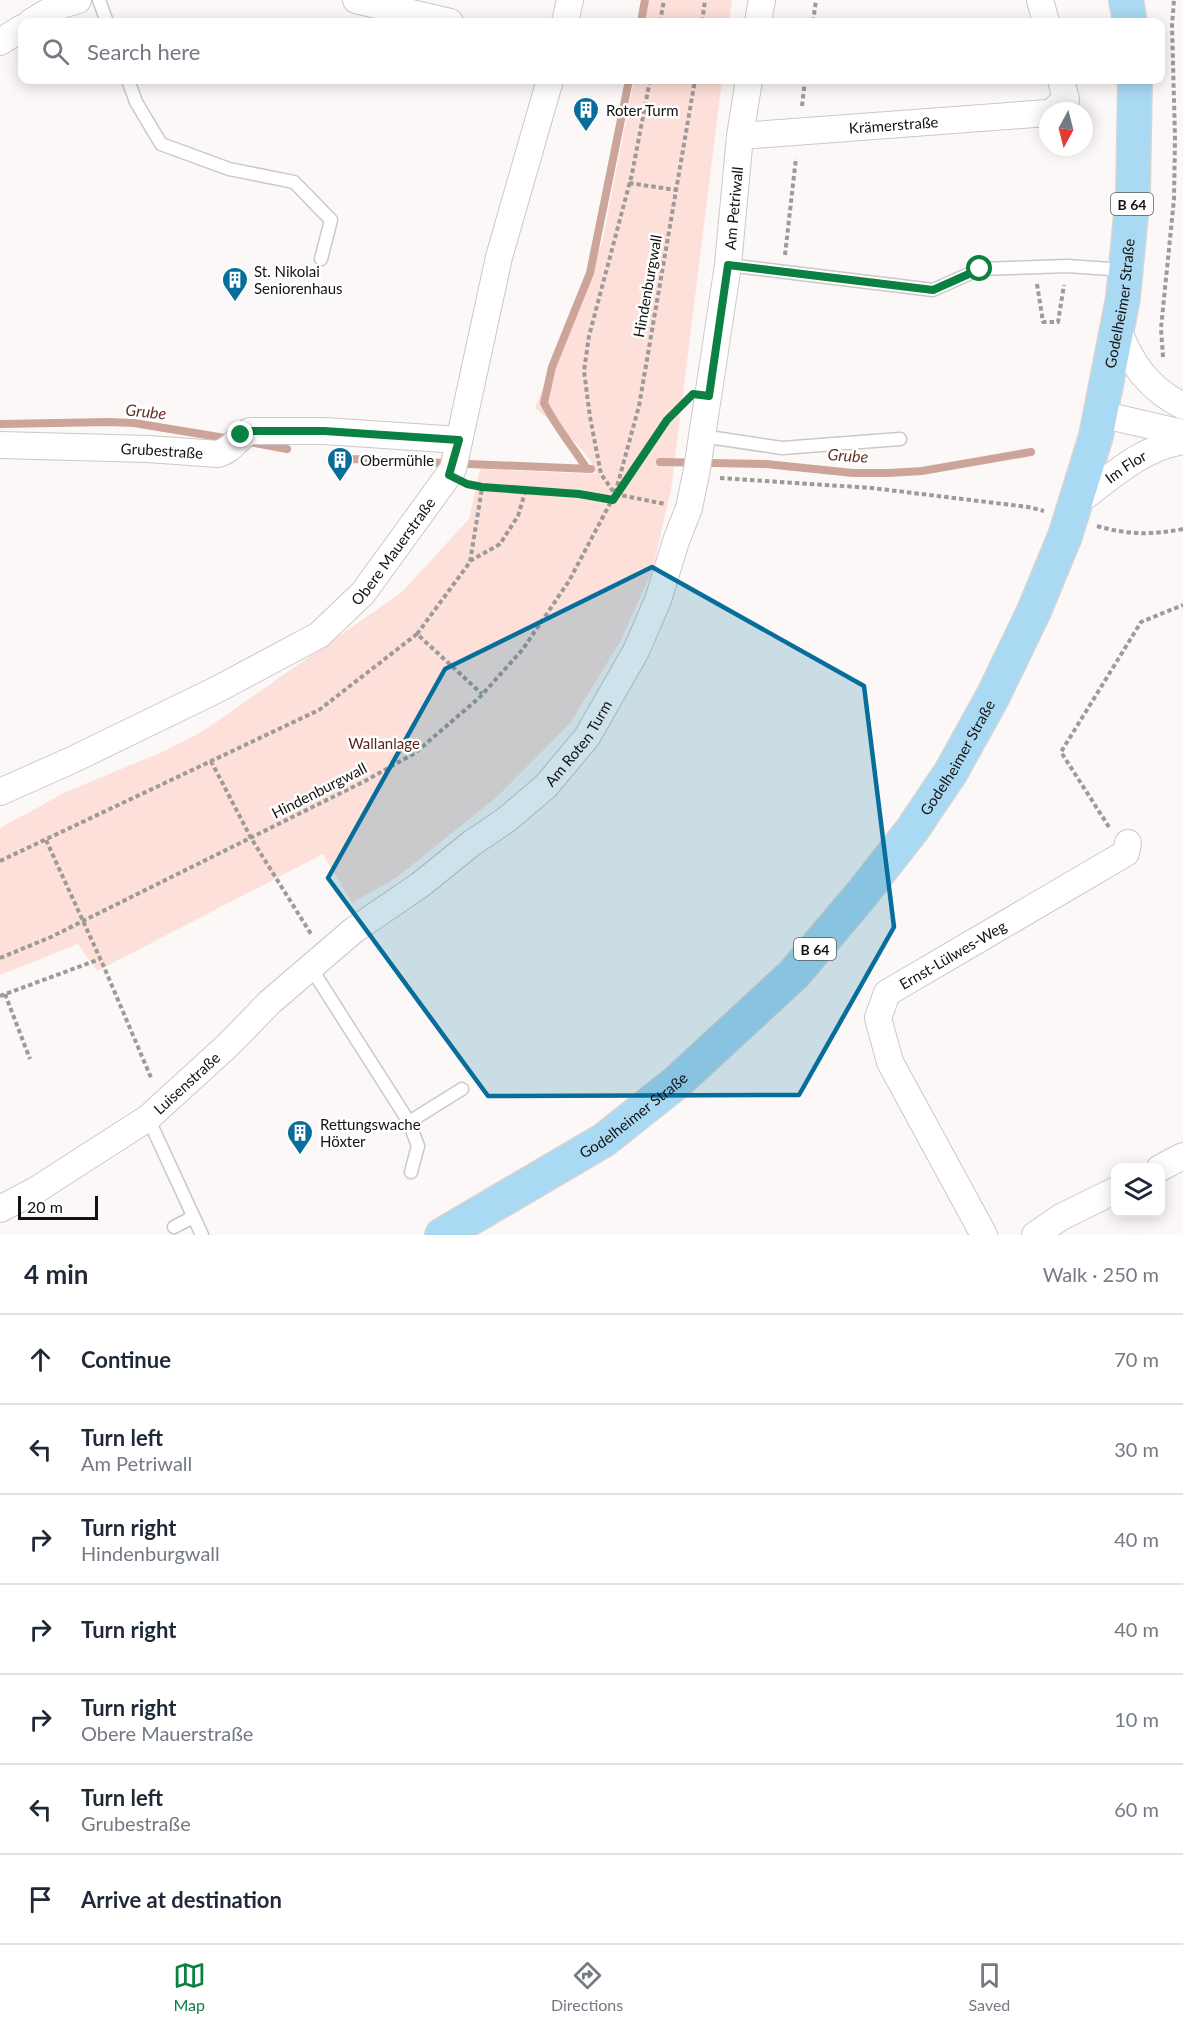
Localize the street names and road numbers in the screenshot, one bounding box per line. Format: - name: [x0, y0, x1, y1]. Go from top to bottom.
- street label: Krämerstraße: [848, 112, 939, 137]
- street label: Am Petriwall: [720, 166, 746, 251]
- road number: B 64: [1111, 193, 1153, 215]
- street label: Hindenburgwall: [629, 233, 665, 339]
- street label: Godelheimer Straße: [1100, 238, 1138, 370]
- street label: Grubestraße: [121, 439, 204, 462]
- street label: Im Flor: [1101, 446, 1150, 487]
- street label: Obere Mauerstraße: [347, 494, 439, 609]
- street label: Am Roten Turm: [541, 697, 615, 790]
- street label: Godelheimer Straße: [916, 697, 998, 818]
- street label: Hindenburgwall: [269, 758, 369, 822]
- street label: Ernst-Lülwes-Weg: [896, 916, 1009, 993]
- road number: B 64: [794, 938, 836, 960]
- street label: Luisenstraße: [150, 1048, 223, 1118]
- street label: Godelheimer Straße: [576, 1068, 691, 1162]

